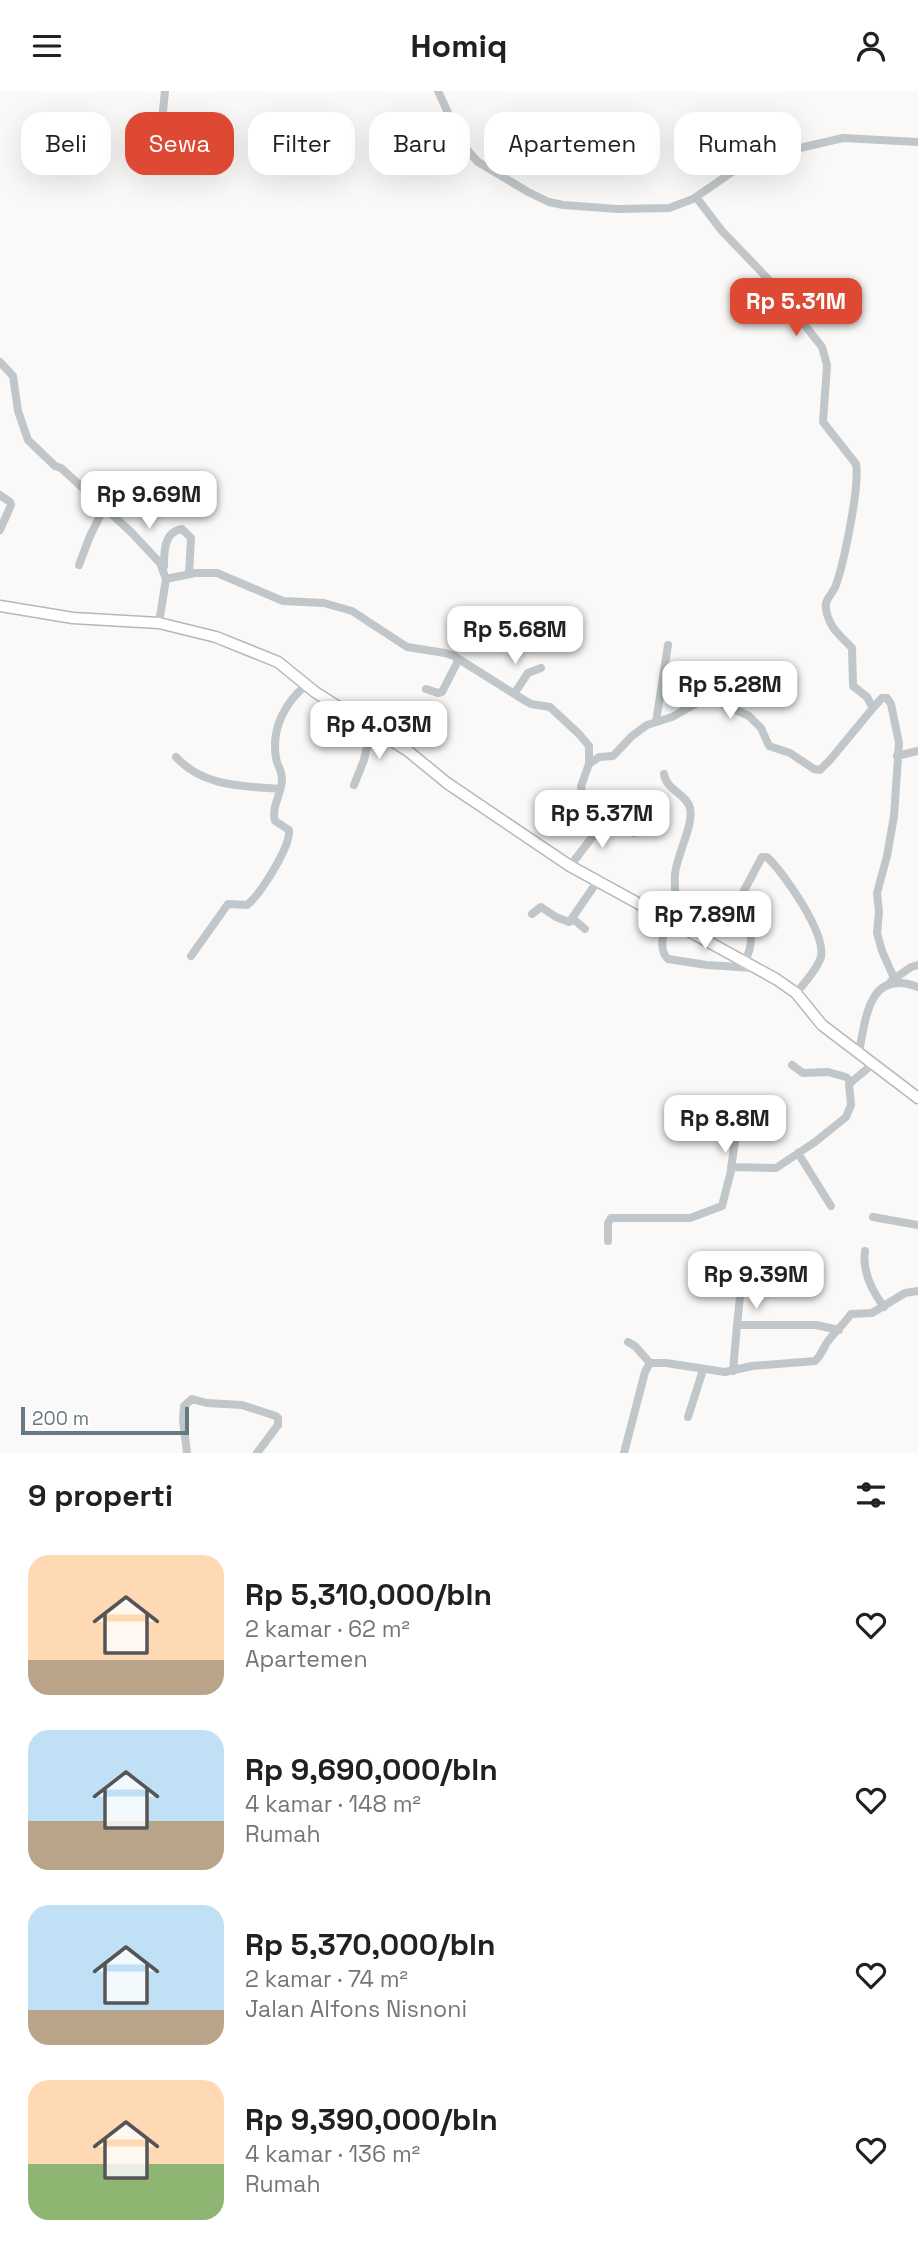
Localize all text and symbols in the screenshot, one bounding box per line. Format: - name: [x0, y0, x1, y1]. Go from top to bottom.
- text: Homiq: [411, 26, 507, 66]
- icon: menu: [28, 27, 66, 65]
- icon: person: [852, 27, 890, 65]
- chip: Beli: [21, 112, 111, 175]
- chip: Sewa: [125, 112, 234, 175]
- chip: Filter: [248, 112, 355, 175]
- chip: Baru: [369, 112, 470, 175]
- chip: Apartemen: [484, 112, 660, 175]
- chip: Rumah: [674, 112, 801, 175]
- pin: Rp 5.31M: [724, 279, 868, 338]
- text: Rp 5.31M: [746, 286, 846, 316]
- pin: Rp 9.69M: [77, 471, 221, 531]
- text: Rp 9.69M: [97, 479, 201, 509]
- pin: Rp 5.68M: [443, 607, 587, 666]
- text: Rp 5.68M: [463, 614, 567, 644]
- pin: Rp 5.28M: [658, 661, 802, 721]
- text: Rp 5.28M: [678, 669, 782, 699]
- pin: Rp 4.03M: [307, 701, 451, 761]
- text: Rp 4.03M: [326, 709, 432, 739]
- pin: Rp 5.37M: [530, 791, 674, 850]
- text: Rp 5.37M: [551, 798, 653, 828]
- pin: Rp 7.89M: [633, 891, 777, 951]
- text: Rp 7.89M: [654, 899, 756, 929]
- pin: Rp 8.8M: [660, 1095, 790, 1155]
- text: Rp 8.8M: [680, 1103, 770, 1133]
- pin: Rp 9.39M: [684, 1251, 828, 1311]
- text: Rp 9.39M: [704, 1259, 808, 1289]
- scale bar: [21, 1404, 189, 1436]
- text: 200 m: [32, 1406, 89, 1431]
- text: 9 properti: [28, 1476, 173, 1515]
- icon: filters: [852, 1476, 890, 1514]
- text: Rp 5,310,000/bln: [245, 1575, 492, 1614]
- icon: home: [84, 1583, 168, 1667]
- icon: heart: [852, 1606, 890, 1644]
- text: 2 kamar · 62 m²: [245, 1614, 410, 1644]
- text: Apartemen: [245, 1644, 367, 1674]
- text: Rp 9,690,000/bln: [245, 1750, 498, 1789]
- icon: home: [84, 1758, 168, 1842]
- icon: heart: [852, 1781, 890, 1819]
- text: 4 kamar · 148 m²: [245, 1789, 421, 1819]
- text: Rumah: [245, 1819, 321, 1849]
- text: Rp 5,370,000/bln: [245, 1925, 495, 1964]
- icon: home: [84, 1933, 168, 2017]
- icon: heart: [852, 1956, 890, 1994]
- text: 2 kamar · 74 m²: [245, 1964, 408, 1994]
- text: Jalan Alfons Nisnoni: [245, 1994, 467, 2024]
- text: Rp 9,390,000/bln: [245, 2100, 498, 2139]
- icon: home: [84, 2108, 168, 2192]
- icon: heart: [852, 2131, 890, 2169]
- text: 4 kamar · 136 m²: [245, 2139, 420, 2169]
- text: Rumah: [245, 2169, 321, 2199]

